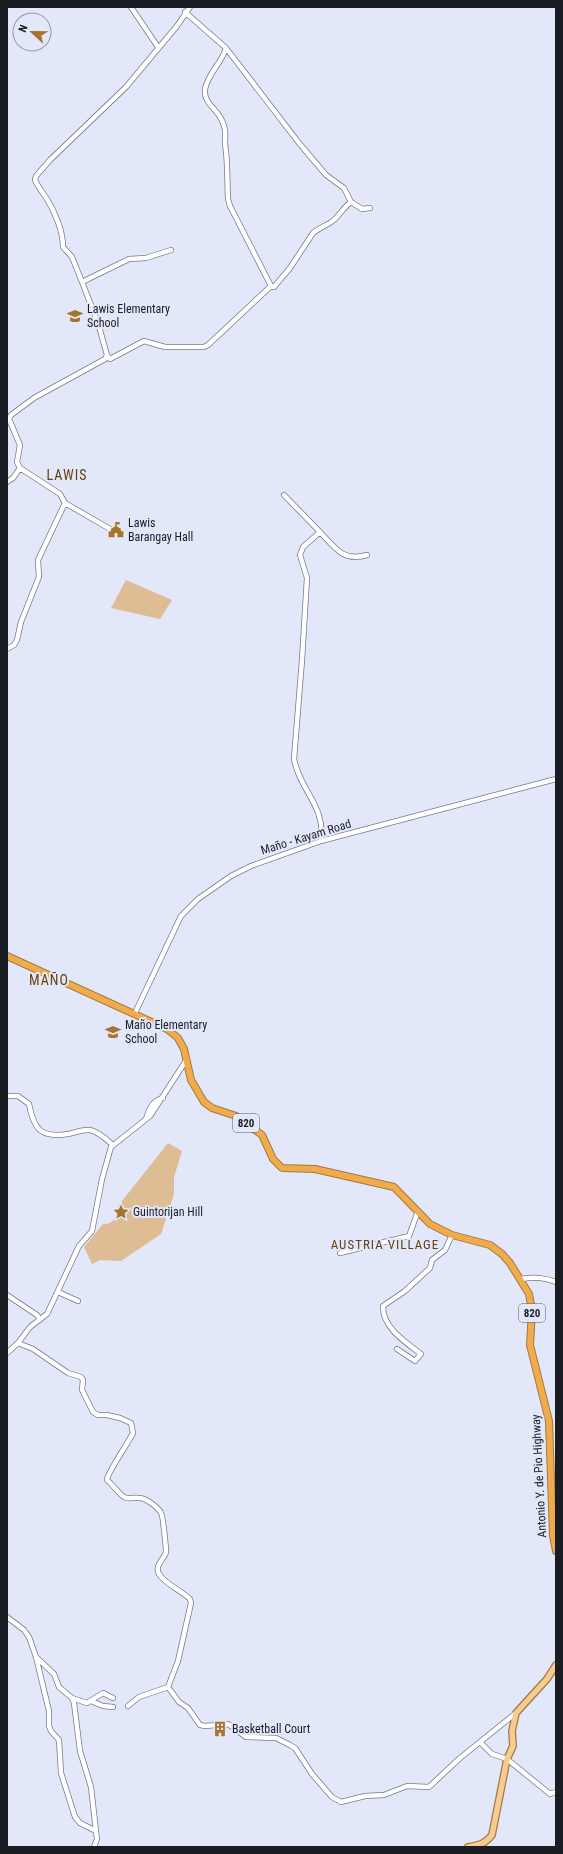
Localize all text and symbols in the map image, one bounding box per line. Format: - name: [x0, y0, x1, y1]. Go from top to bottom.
- north arrow: [12, 12, 52, 52]
- text: N: [16, 23, 31, 34]
- place label: Lawis Elementary School: [87, 302, 170, 330]
- school or university icon: Lawis Elementary School: [66, 307, 84, 325]
- district label: LAWIS: [47, 467, 87, 483]
- place label: Lawis Barangay Hall: [128, 516, 193, 544]
- public building icon: Lawis Barangay Hall: [107, 521, 125, 539]
- street label: Maño - Kayam Road: [259, 817, 353, 857]
- district label: MAÑO: [29, 971, 69, 988]
- place label: Maño Elementary School: [125, 1018, 207, 1046]
- school or university icon: Maño Elementary School: [104, 1023, 122, 1041]
- road number: 820: [233, 1114, 259, 1132]
- place icon: Guintorijan Hill: [112, 1203, 130, 1221]
- place label: Guintorijan Hill: [133, 1205, 203, 1219]
- district label: AUSTRIA VILLAGE: [331, 1237, 439, 1252]
- road number: 820: [519, 1304, 545, 1322]
- street label: Antonio Y. de Pio Highway: [529, 1414, 549, 1538]
- building icon: Basketball Court: [211, 1720, 229, 1738]
- place label: Basketball Court: [232, 1722, 311, 1736]

